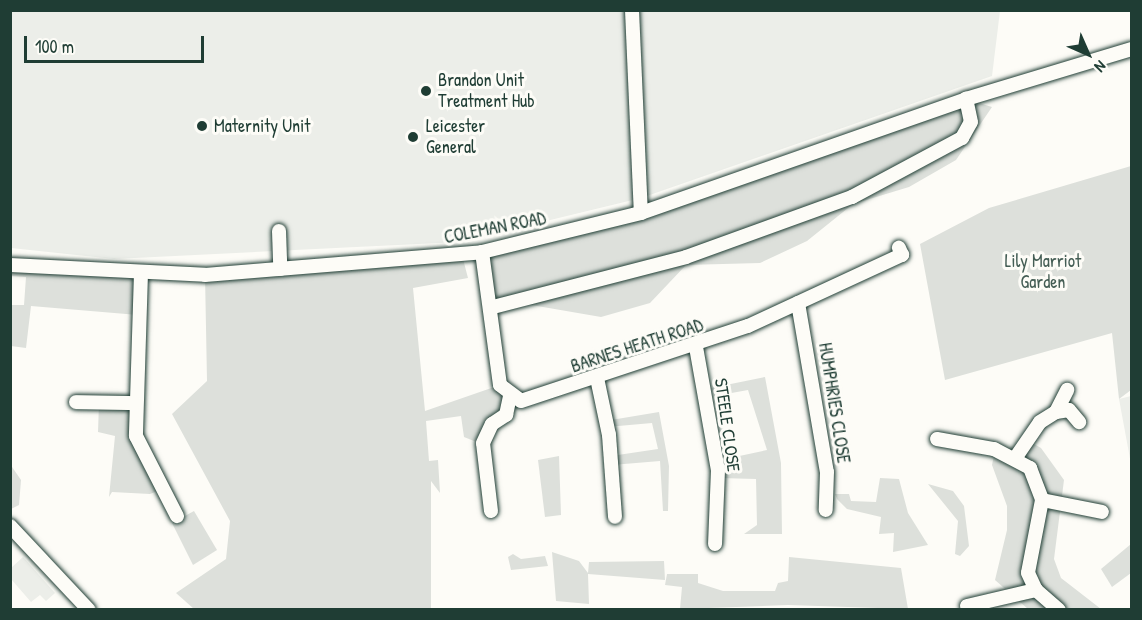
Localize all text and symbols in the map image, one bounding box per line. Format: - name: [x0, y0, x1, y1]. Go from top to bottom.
- scale bar: [27, 24, 207, 62]
- north arrow: [1058, 24, 1118, 84]
- text: 100 m: [35, 34, 74, 59]
- text: N: [1090, 56, 1112, 78]
- place label: Brandon Unit Treatment Hub: [438, 70, 535, 112]
- marker: Brandon Unit Treatment Hub: [419, 84, 433, 98]
- place label: Maternity Unit: [214, 115, 310, 137]
- place label: Leicester General: [426, 116, 485, 158]
- marker: Maternity Unit: [195, 119, 209, 133]
- marker: Leicester General: [404, 128, 422, 146]
- street label: COLEMAN ROAD: [442, 208, 548, 248]
- park label: Lily Marriot Garden: [1005, 251, 1081, 294]
- street label: BARNES HEATH ROAD: [568, 314, 706, 378]
- street label: HUMPHRIES CLOSE: [814, 341, 854, 465]
- street label: STEELE CLOSE: [710, 377, 744, 473]

